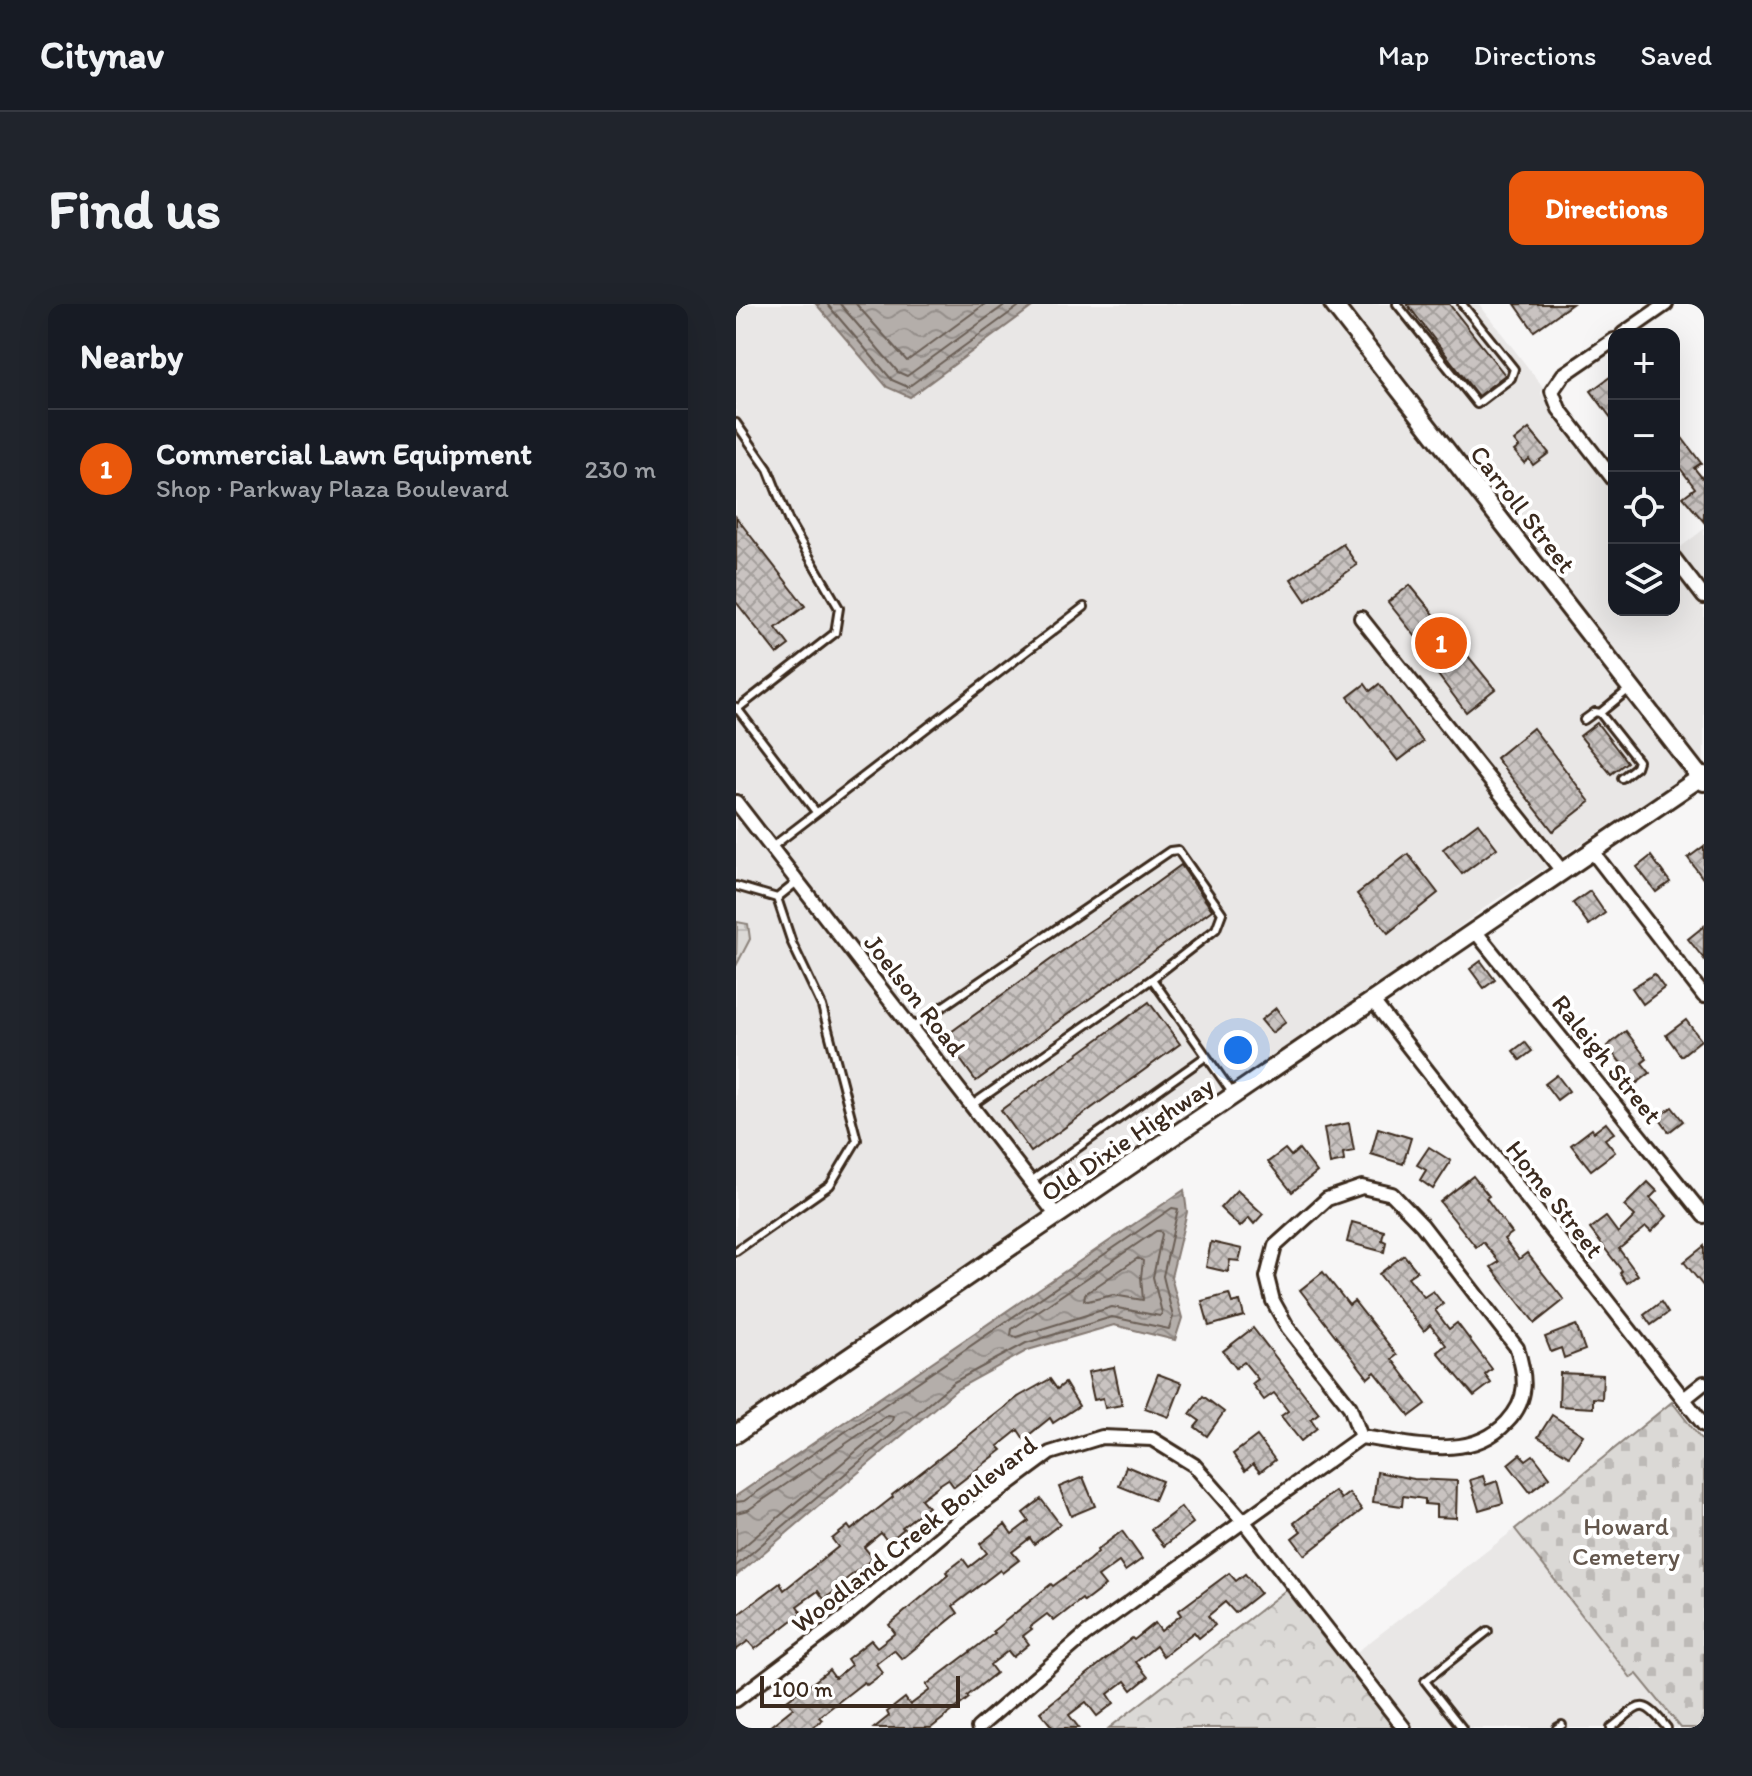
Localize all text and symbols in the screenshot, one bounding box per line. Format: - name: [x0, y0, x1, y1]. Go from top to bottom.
- text: Citynav: [40, 32, 164, 78]
- text: Map: [1378, 38, 1429, 72]
- text: Directions: [1473, 38, 1597, 72]
- text: Saved: [1641, 38, 1712, 72]
- button: Directions: [1509, 171, 1704, 245]
- text: Find us: [48, 175, 221, 242]
- map controls: [1608, 328, 1680, 616]
- button: +: [1608, 328, 1680, 400]
- text: Nearby: [80, 336, 183, 377]
- button: −: [1608, 400, 1680, 472]
- text: Commercial Lawn Equipment: [156, 435, 532, 472]
- street label: Carroll Street: [1463, 439, 1583, 579]
- text: 1: [100, 453, 112, 485]
- text: 230 m: [584, 453, 656, 485]
- text: Shop · Parkway Plaza Boulevard: [156, 472, 509, 504]
- button: locate: [1608, 472, 1680, 544]
- button: layers: [1608, 544, 1680, 616]
- pin: 1: [1415, 613, 1467, 673]
- street label: Joelson Road: [857, 927, 973, 1063]
- street label: Raleigh Street: [1545, 988, 1669, 1130]
- your location: [1218, 1030, 1258, 1070]
- street label: Old Dixie Highway: [1034, 1069, 1220, 1209]
- street label: Home Street: [1499, 1134, 1611, 1264]
- street label: Woodland Creek Boulevard: [785, 1428, 1044, 1640]
- park label: Howard Cemetery: [1572, 1510, 1680, 1572]
- scale bar: [760, 1672, 960, 1708]
- text: 100 m: [772, 1676, 833, 1703]

